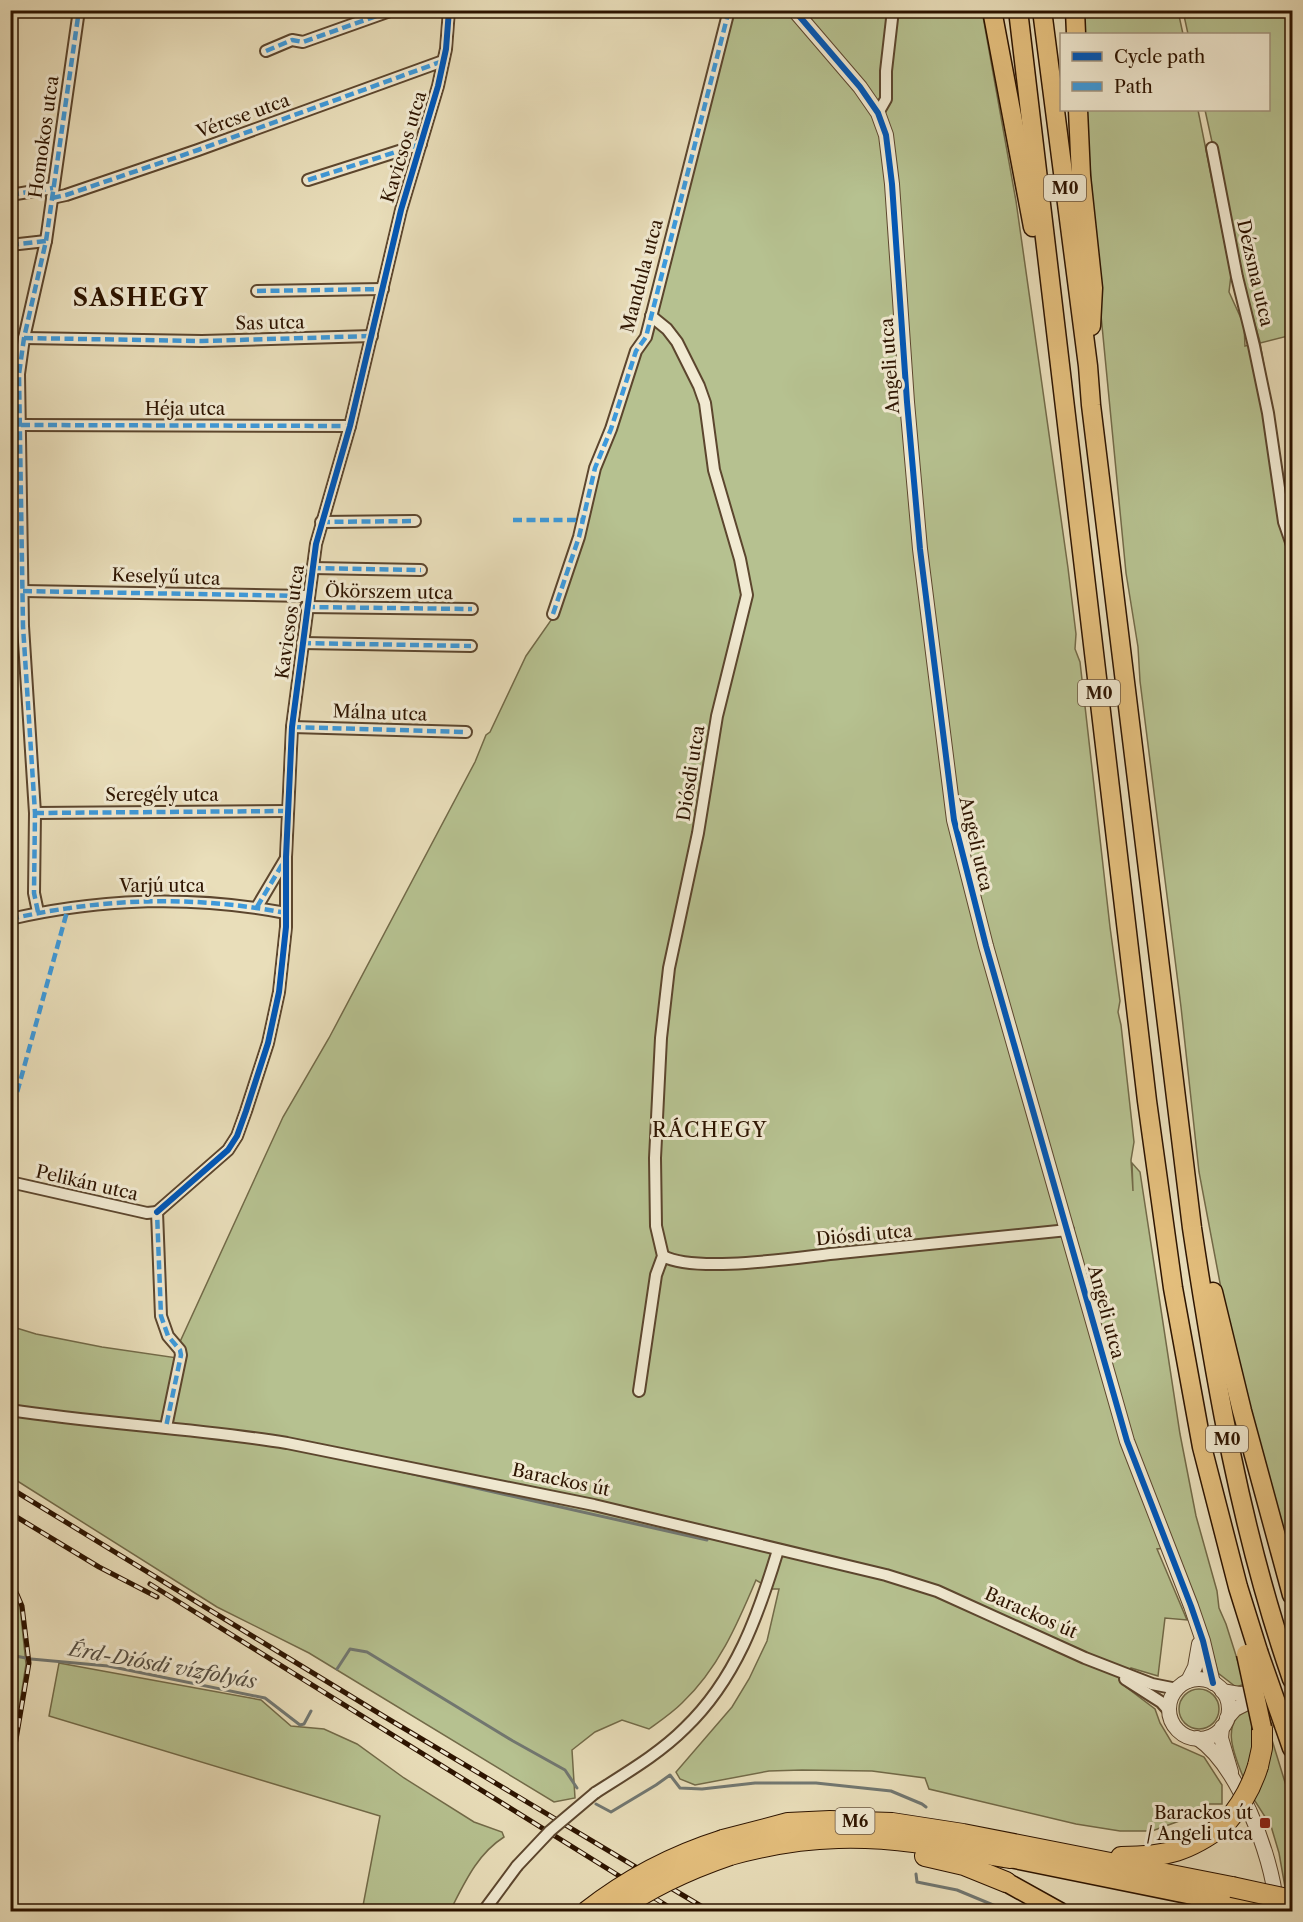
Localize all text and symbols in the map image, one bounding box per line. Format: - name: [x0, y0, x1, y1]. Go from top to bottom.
- legend: [1060, 33, 1270, 111]
- text: Cycle path: [1114, 46, 1205, 68]
- street label: Homokos utca: [25, 74, 64, 200]
- text: Path: [1114, 76, 1153, 98]
- street label: Kavicsos utca: [377, 88, 432, 205]
- street label: Vércse utca: [193, 89, 293, 143]
- road number: M0: [1044, 175, 1086, 201]
- street label: Mandula utca: [616, 216, 668, 335]
- street label: Dézsma utca: [1232, 217, 1278, 329]
- district label: SASHEGY: [73, 283, 209, 312]
- street label: Sas utca: [235, 311, 305, 335]
- street label: Angeli utca: [876, 317, 904, 416]
- street label: Héja utca: [145, 398, 226, 420]
- street label: Kavicsos utca: [271, 563, 309, 681]
- street label: Keselyű utca: [111, 564, 221, 590]
- street label: Ökörszem utca: [325, 579, 454, 604]
- road number: M0: [1078, 680, 1120, 706]
- street label: Málna utca: [332, 700, 428, 726]
- street label: Diósdi utca: [673, 723, 709, 822]
- street label: Seregély utca: [105, 784, 219, 806]
- street label: Angeli utca: [954, 794, 998, 894]
- street label: Varjú utca: [118, 875, 205, 897]
- district label: RÁCHEGY: [652, 1117, 768, 1142]
- street label: Pelikán utca: [34, 1161, 141, 1206]
- street label: Diósdi utca: [815, 1220, 914, 1250]
- street label: Angeli utca: [1083, 1262, 1129, 1362]
- road number: M0: [1206, 1426, 1248, 1452]
- street label: Barackos út: [510, 1459, 612, 1501]
- street label: Barackos út: [981, 1583, 1081, 1643]
- water label: Érd-Diósdi vízfolyás: [65, 1635, 259, 1693]
- place label: Barackos út / Angeli utca: [1146, 1802, 1254, 1845]
- road number: M6: [836, 1808, 874, 1834]
- marker: Barackos út / Angeli utca: [1258, 1816, 1272, 1830]

